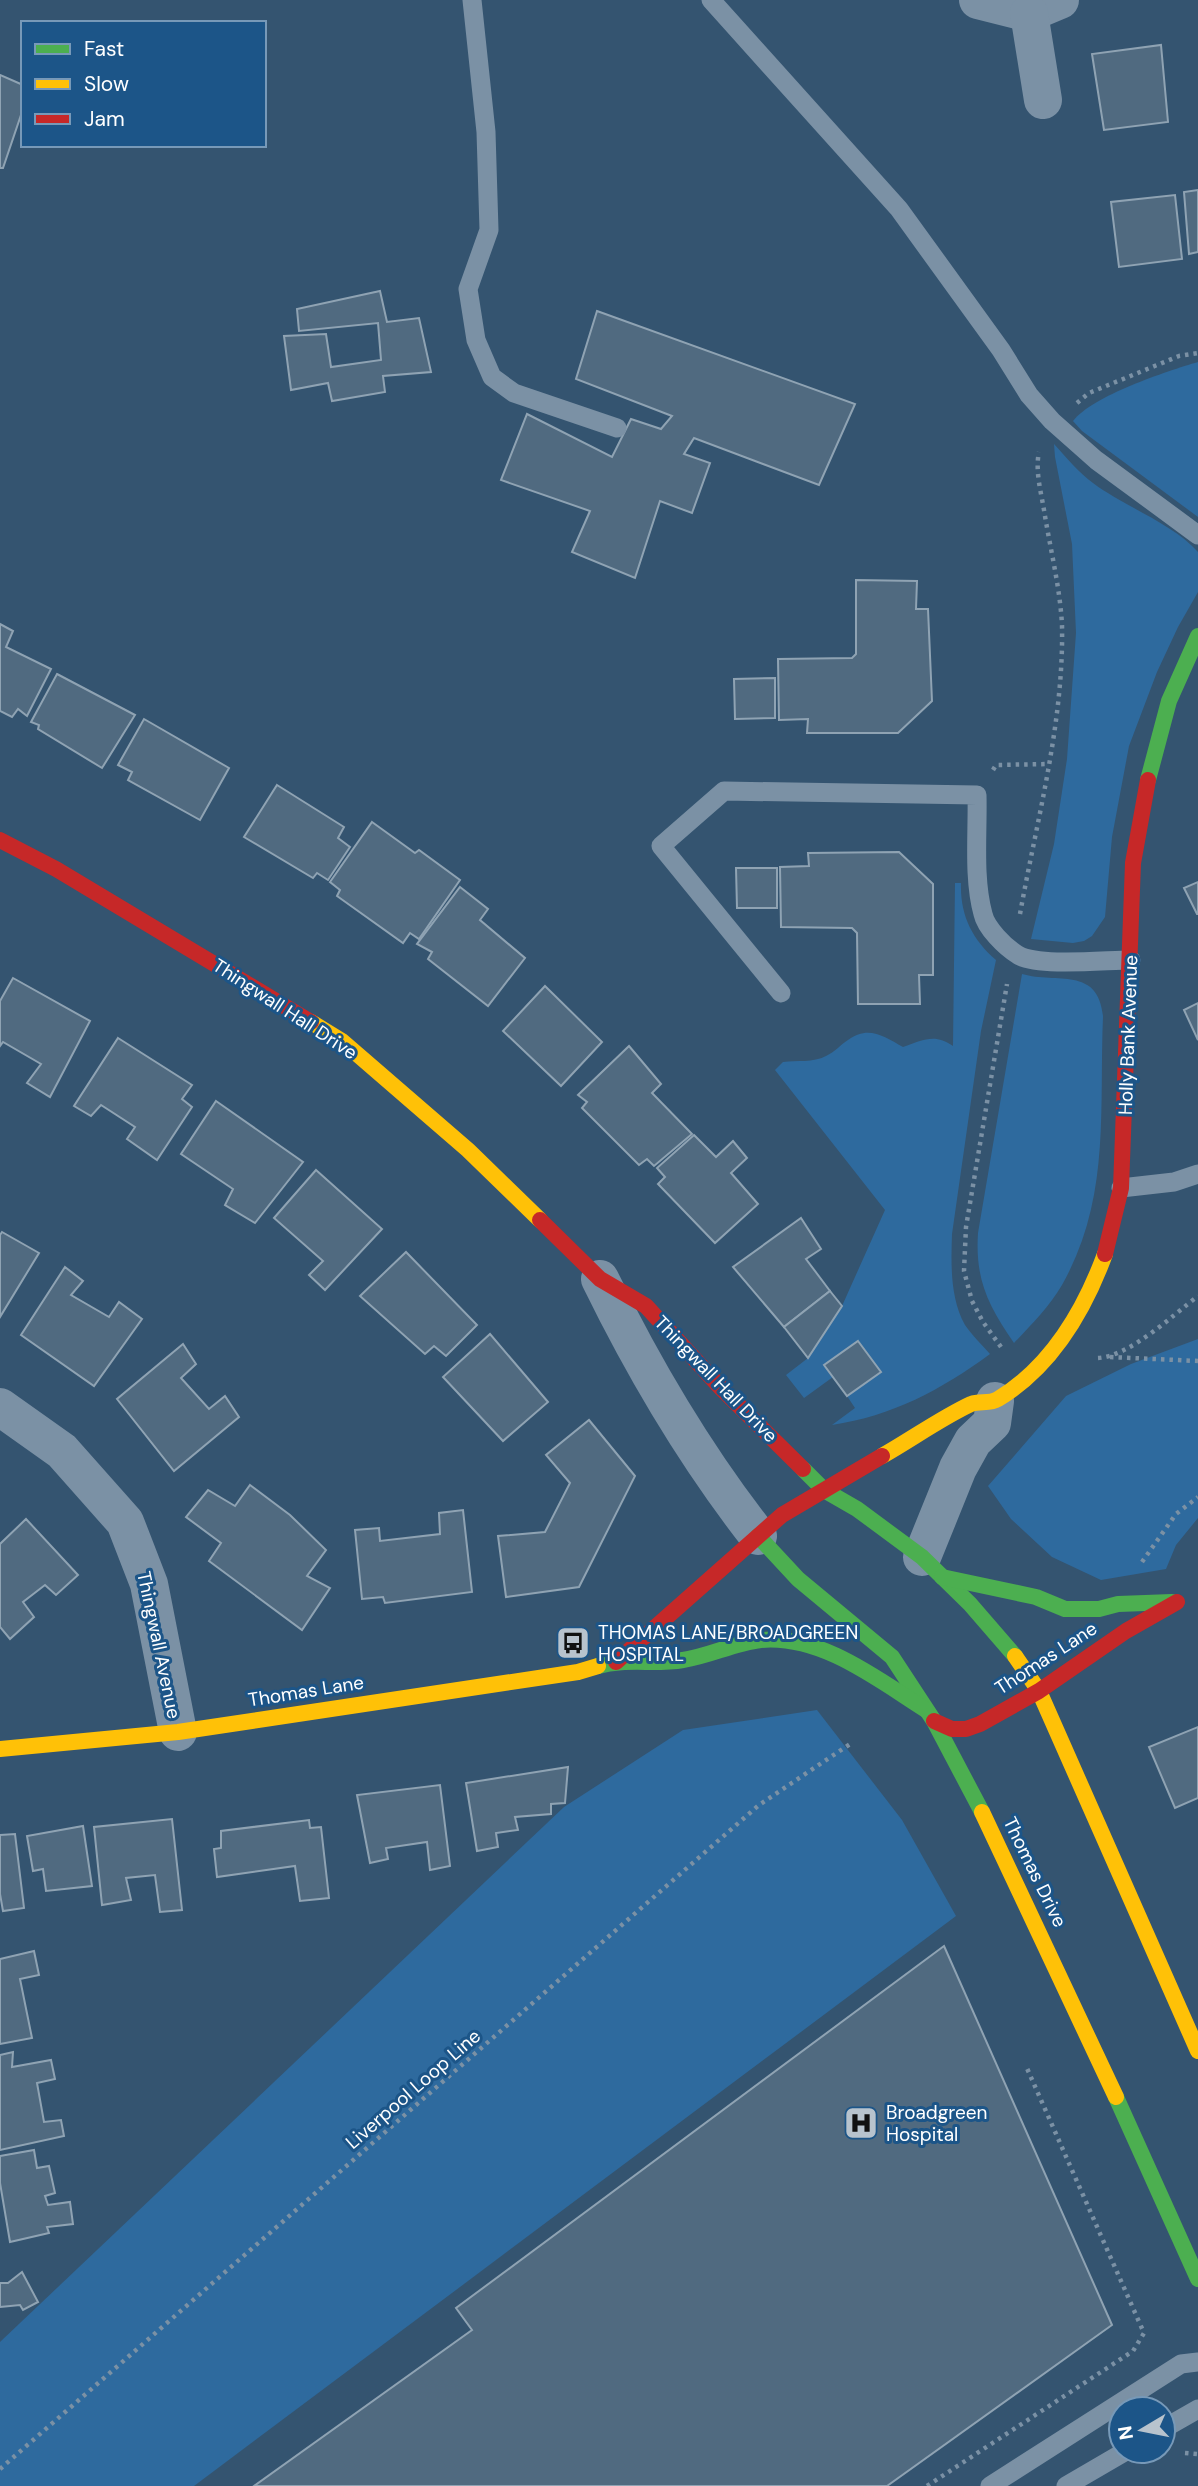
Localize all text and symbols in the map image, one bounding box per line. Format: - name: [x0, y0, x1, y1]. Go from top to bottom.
- legend: [21, 21, 266, 147]
- text: Fast: [84, 35, 124, 63]
- text: Slow: [84, 70, 129, 98]
- text: Jam: [84, 105, 125, 133]
- street label: Thingwall Hall Drive: [208, 953, 362, 1065]
- street label: Holly Bank Avenue: [1113, 955, 1143, 1115]
- street label: Thingwall Hall Drive: [649, 1310, 783, 1448]
- street label: Thingwall Avenue: [131, 1569, 187, 1721]
- street label: Thomas Lane: [990, 1616, 1102, 1700]
- place label: THOMAS LANE/BROADGREEN HOSPITAL: [598, 1620, 858, 1667]
- bus stop icon: THOMAS LANE/BROADGREEN HOSPITAL: [554, 1624, 592, 1662]
- street label: Thomas Lane: [246, 1670, 366, 1712]
- street label: Thomas Drive: [998, 1813, 1072, 1931]
- street label: Liverpool Loop Line: [340, 2023, 486, 2155]
- place label: Broadgreen Hospital: [886, 2100, 987, 2147]
- hospital icon: Broadgreen Hospital: [842, 2104, 880, 2142]
- north arrow: [1107, 2395, 1177, 2465]
- text: N: [1112, 2424, 1139, 2442]

